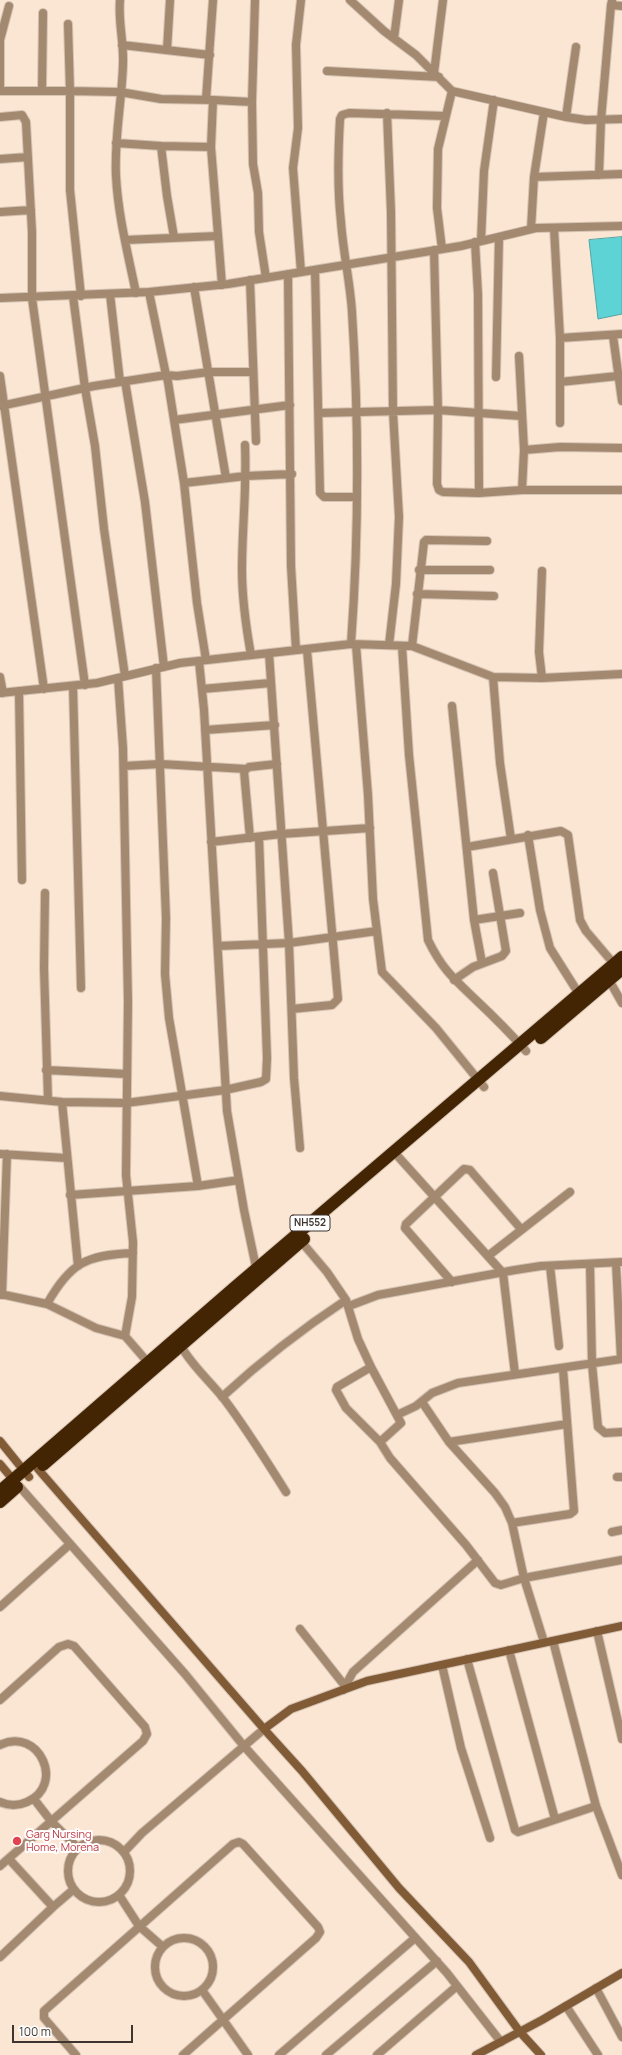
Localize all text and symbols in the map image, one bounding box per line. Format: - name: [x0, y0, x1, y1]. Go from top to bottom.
- road number: NH552: [290, 1215, 330, 1231]
- place label: Garg Nursing Home, Morena: [26, 1828, 99, 1854]
- marker: Garg Nursing Home, Morena: [11, 1835, 23, 1847]
- scale bar: [14, 2017, 135, 2043]
- text: 100 m: [19, 2023, 51, 2040]

